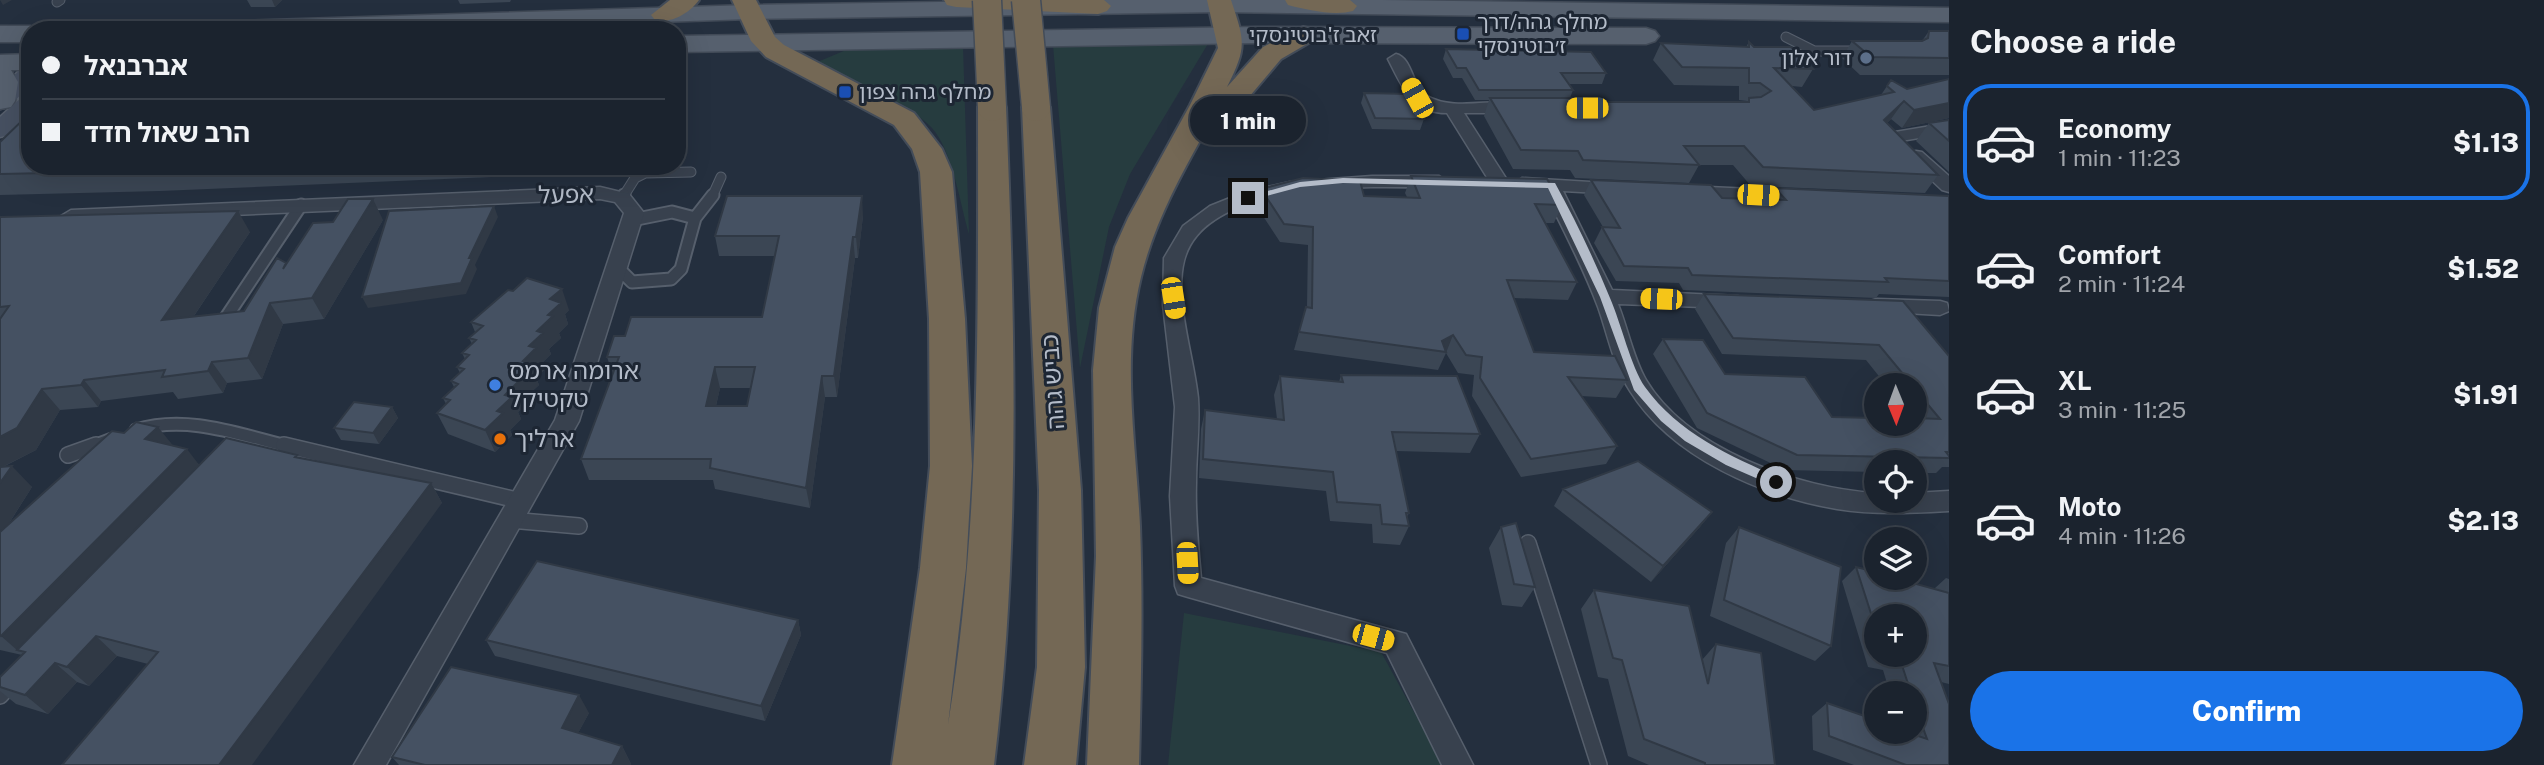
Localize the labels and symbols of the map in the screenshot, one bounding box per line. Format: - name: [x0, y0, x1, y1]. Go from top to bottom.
- place label: מחלף גהה/דרך ז׳בוטינסקי: [1477, 9, 1607, 58]
- street label: זאב ז'בוטינסקי: [1249, 22, 1377, 47]
- marker: מחלף גהה/דרך ז׳בוטינסקי: [1455, 26, 1471, 42]
- place label: דור אלון: [1781, 45, 1852, 70]
- marker: דור אלון: [1858, 50, 1874, 66]
- car: [1398, 75, 1437, 121]
- place label: מחלף גהה צפון: [859, 79, 991, 104]
- marker: מחלף גהה צפון: [837, 84, 853, 100]
- callout: 1 min: [1190, 96, 1306, 146]
- car: [1567, 98, 1609, 119]
- street label: אפעל: [538, 180, 594, 208]
- route end: [1232, 182, 1264, 214]
- car: [1737, 183, 1780, 207]
- car: [1160, 276, 1187, 320]
- car: [1640, 288, 1683, 310]
- street label: כביש גהה: [1035, 333, 1069, 431]
- place label: ארומה ארמס טקטיקל: [509, 356, 639, 412]
- north arrow: [1864, 373, 1927, 436]
- marker: ארומה ארמס טקטיקל: [487, 377, 503, 393]
- place label: ארליך: [514, 424, 574, 452]
- marker: ארליך: [492, 431, 508, 447]
- route start: [1760, 466, 1792, 498]
- car: [1176, 541, 1199, 585]
- car: [1350, 621, 1397, 653]

